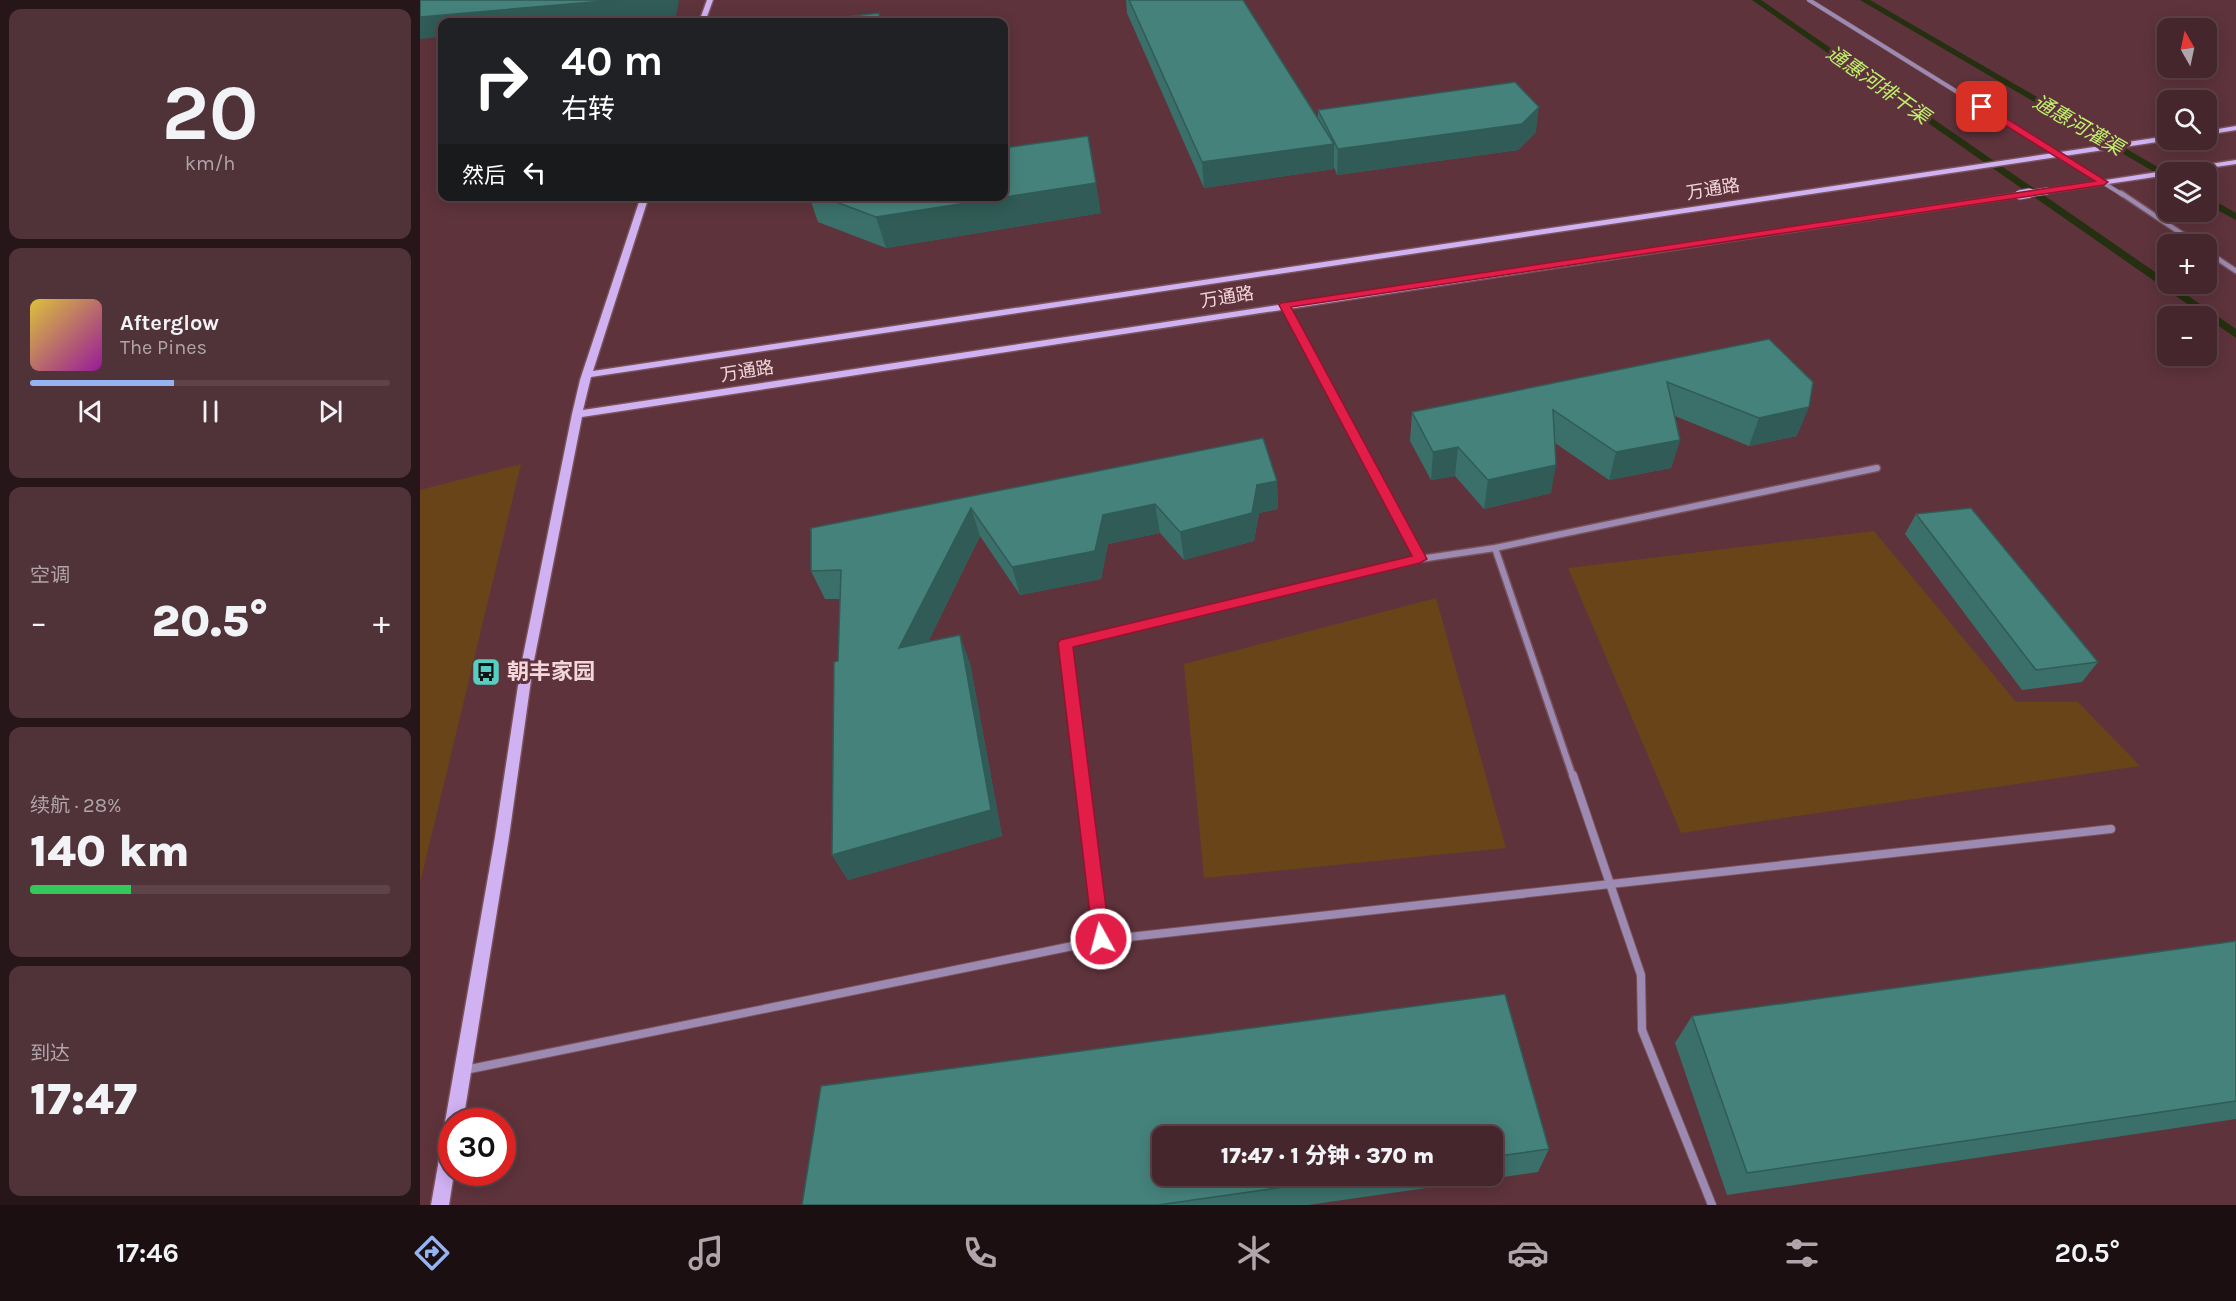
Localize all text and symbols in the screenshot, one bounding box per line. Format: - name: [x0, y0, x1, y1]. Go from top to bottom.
- north arrow: [2157, 18, 2217, 78]
- map controls: [2157, 18, 2217, 366]
- text: 40 m: [561, 36, 663, 86]
- water label: 通惠河排干渠: [1822, 41, 1936, 131]
- icon: right: [462, 42, 540, 120]
- text: 20: [162, 67, 258, 159]
- pin: [1956, 81, 2007, 132]
- icon: arrive: [1965, 90, 1998, 123]
- water label: 通惠河灌渠: [2029, 90, 2130, 161]
- button: search: [2157, 90, 2217, 150]
- text: 右转: [561, 93, 615, 125]
- text: km/h: [185, 152, 235, 175]
- icon: left: [518, 156, 551, 189]
- button: layers: [2157, 162, 2217, 222]
- text: 然后: [462, 163, 506, 189]
- street label: 万通路: [1685, 174, 1741, 204]
- button: +: [2157, 234, 2217, 294]
- street label: 万通路: [1199, 282, 1255, 312]
- button: −: [2157, 306, 2217, 366]
- text: Afterglow: [120, 310, 219, 336]
- text: The Pines: [120, 336, 207, 359]
- street label: 万通路: [719, 356, 775, 386]
- icon: previous: [74, 395, 107, 428]
- icon: pause: [194, 395, 227, 428]
- icon: next: [314, 395, 347, 428]
- text: 空调: [30, 564, 70, 587]
- text: 20.5°: [152, 595, 268, 647]
- text: −: [30, 603, 47, 641]
- text: +: [373, 603, 390, 641]
- bus stop icon: 朝丰家园: [470, 656, 502, 688]
- place label: 朝丰家园: [507, 659, 595, 685]
- text: 续航 · 28%: [30, 794, 121, 817]
- text: 140 km: [30, 825, 190, 877]
- position arrow: [1069, 907, 1133, 971]
- text: 到达: [30, 1042, 70, 1065]
- text: 17:47: [30, 1073, 137, 1125]
- speed limit sign: 30: [438, 1108, 516, 1186]
- text: 17:47 · 1 分钟 · 370 m: [1221, 1143, 1434, 1169]
- icon: directions: [411, 1232, 453, 1274]
- icon: music: [685, 1232, 727, 1274]
- icon: phone: [959, 1232, 1001, 1274]
- icon: climate: [1233, 1232, 1275, 1274]
- icon: car: [1507, 1232, 1549, 1274]
- icon: filters: [1781, 1232, 1823, 1274]
- text: 17:46: [116, 1237, 179, 1269]
- text: 20.5°: [2055, 1237, 2120, 1269]

